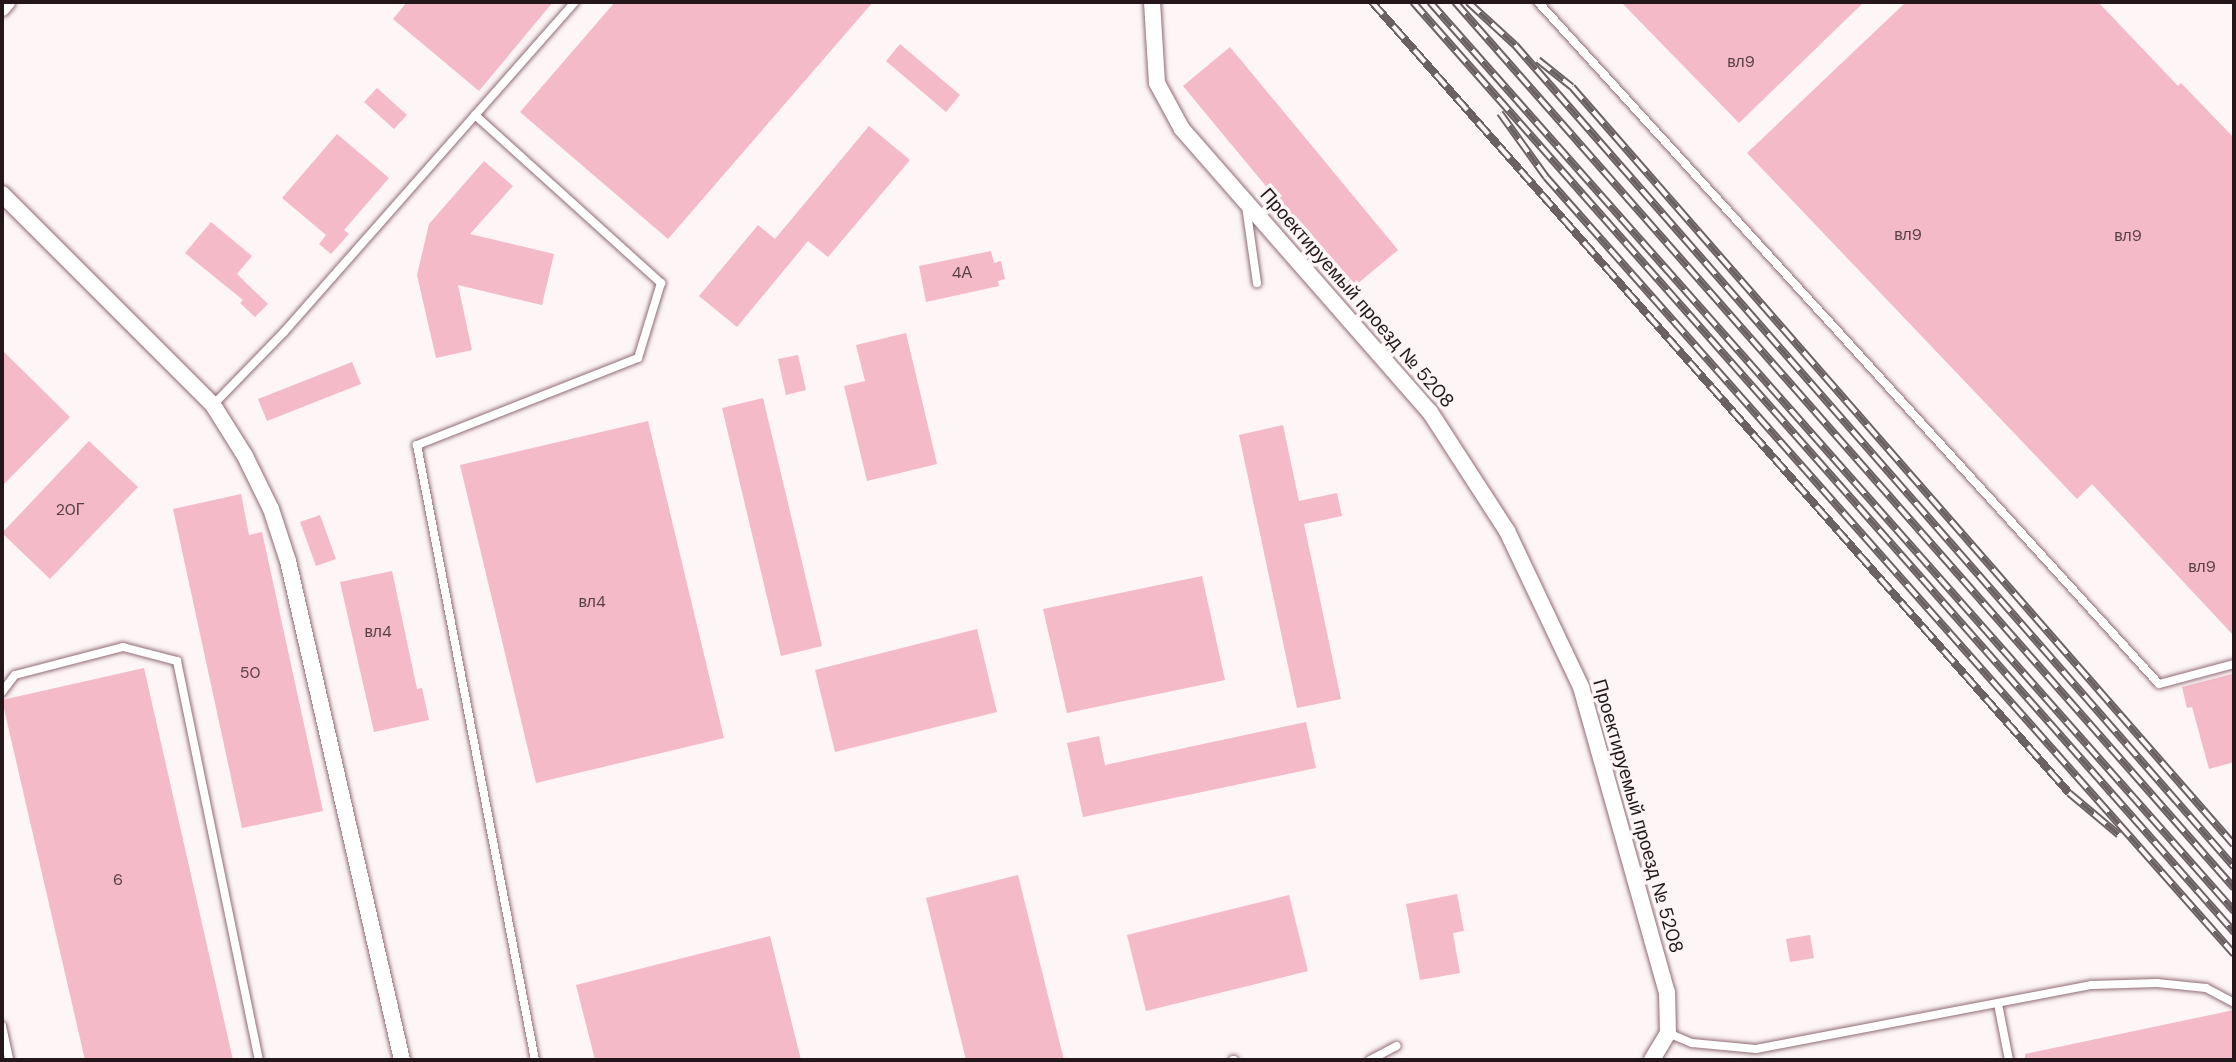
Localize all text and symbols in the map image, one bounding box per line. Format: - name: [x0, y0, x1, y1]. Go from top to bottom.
- house number: вл9: [1727, 52, 1755, 72]
- street label: Проектируемый проезд № 5208: [1255, 183, 1459, 413]
- house number: вл9: [1894, 225, 1922, 245]
- house number: вл9: [2114, 226, 2142, 246]
- house number: 4А: [952, 263, 972, 283]
- house number: 20Г: [56, 500, 84, 520]
- house number: вл9: [2188, 557, 2216, 577]
- house number: вл4: [578, 592, 606, 612]
- house number: вл4: [364, 622, 392, 642]
- house number: 50: [240, 663, 260, 683]
- street label: Проектируемый проезд № 5208: [1588, 676, 1688, 956]
- house number: 6: [113, 870, 123, 890]

